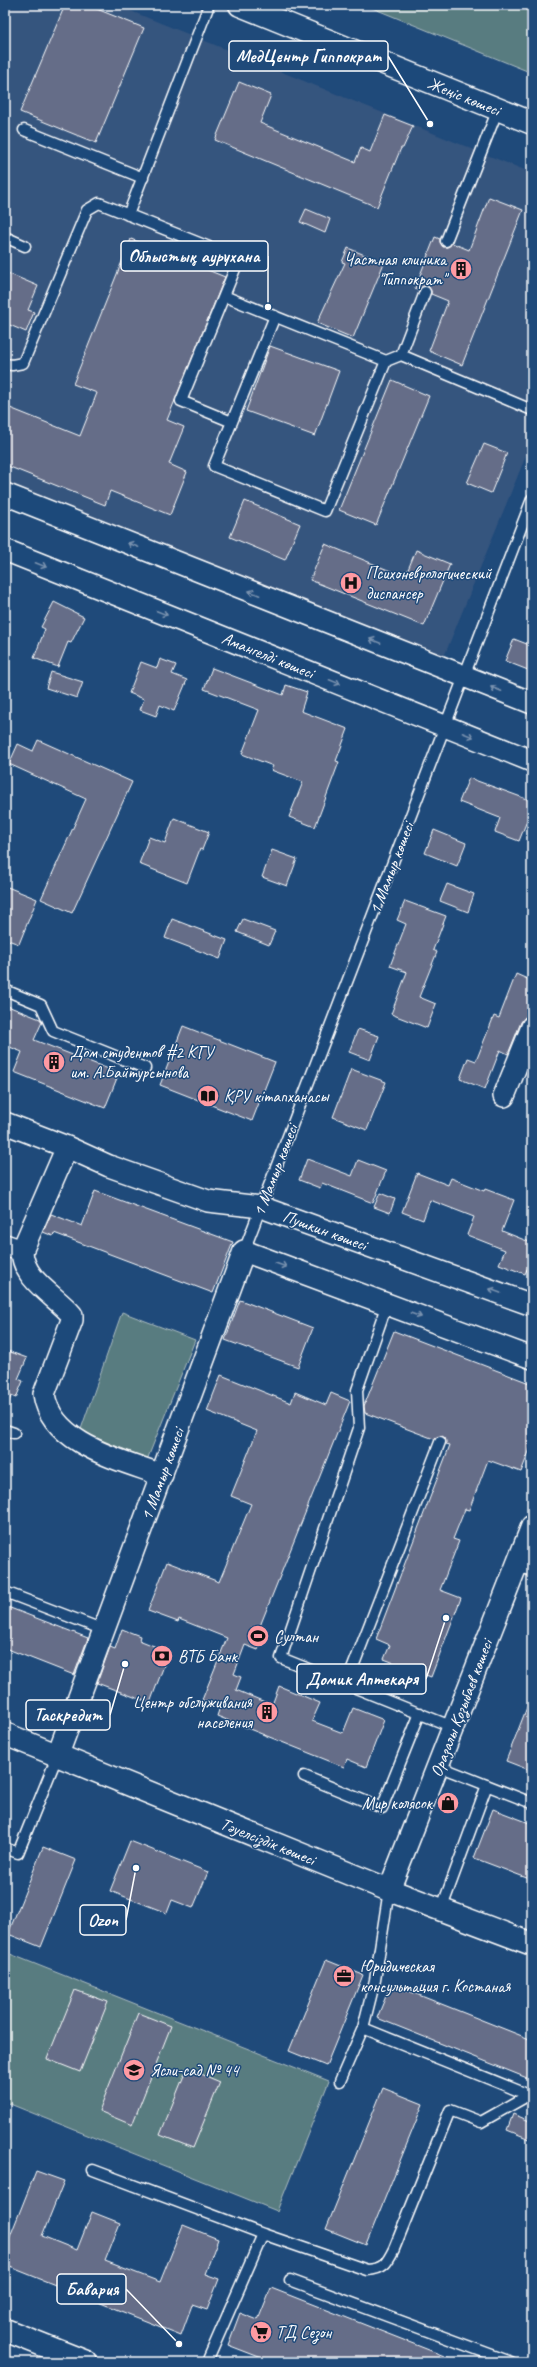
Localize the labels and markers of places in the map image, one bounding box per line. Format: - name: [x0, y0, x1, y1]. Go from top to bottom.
- callout: МедЦентр Гиппократ: [229, 41, 388, 71]
- callout: Облыстық аурухана: [121, 241, 268, 271]
- place label: Частная клиника "Гиппократ": [344, 249, 450, 290]
- building icon: Частная клиника "Гиппократ": [448, 256, 474, 282]
- place label: Психоневрологический диспансер: [366, 563, 492, 604]
- hospital icon: Психоневрологический диспансер: [338, 570, 364, 596]
- place label: Дом студентов #2 КГУ им. А.Байтурсынова: [70, 1042, 216, 1083]
- building icon: Дом студентов #2 КГУ им. А.Байтурсынова: [41, 1049, 67, 1075]
- library icon: ҚРУ кітапханасы: [195, 1083, 221, 1109]
- place label: ҚРУ кітапханасы: [224, 1086, 331, 1107]
- sports icon: Султан: [245, 1623, 271, 1649]
- place label: Султан: [274, 1626, 320, 1647]
- bank icon: ВТБ Банк: [149, 1643, 175, 1669]
- place label: ВТБ Банк: [178, 1646, 239, 1667]
- callout: Домик Аптекаря: [297, 1664, 426, 1694]
- place label: Центр обслуживания населения: [133, 1692, 254, 1733]
- building icon: Центр обслуживания населения: [254, 1699, 280, 1725]
- callout: Таскредит: [26, 1700, 110, 1730]
- shop icon: Мир колясок: [435, 1790, 461, 1816]
- place label: Мир колясок: [362, 1793, 434, 1814]
- callout: Ozon: [80, 1905, 126, 1935]
- place label: Юридическая консультация г. Костаная: [360, 1956, 511, 1997]
- office icon: Юридическая консультация г. Костаная: [331, 1963, 357, 1989]
- school or university icon: Ясли-сад № 44: [121, 2057, 147, 2083]
- place label: Ясли-сад № 44: [150, 2060, 241, 2081]
- callout: Бавария: [57, 2274, 126, 2304]
- supermarket icon: ТД Сезон: [248, 2319, 274, 2345]
- place label: ТД Сезон: [276, 2322, 333, 2344]

